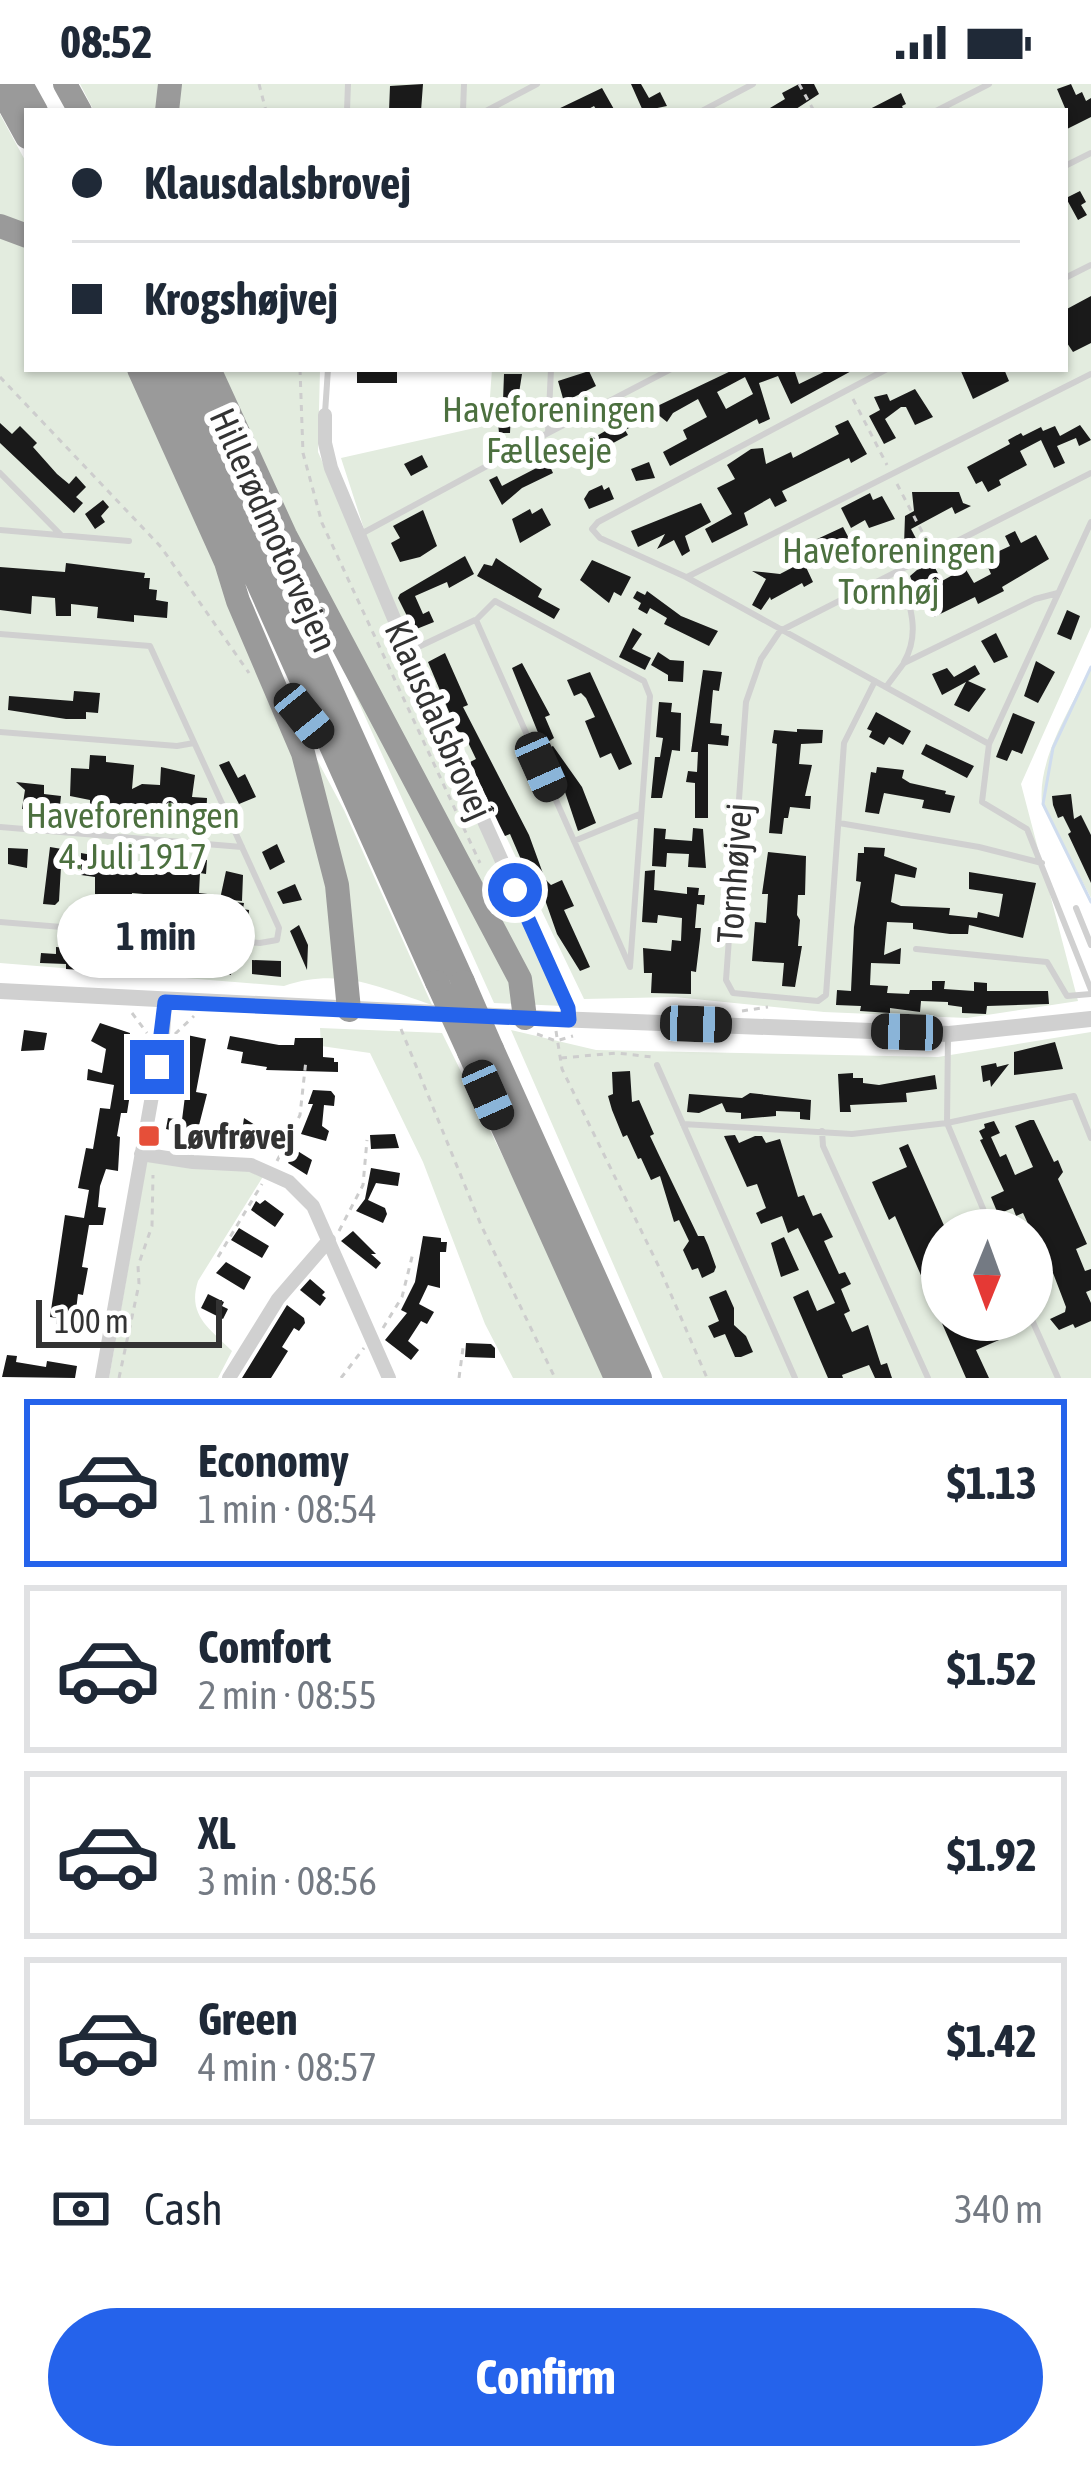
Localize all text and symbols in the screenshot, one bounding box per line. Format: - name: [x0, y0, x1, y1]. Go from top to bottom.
- text: 08:52: [60, 16, 153, 68]
- text: Klausdalsbrovej: [144, 157, 411, 209]
- text: Krogshøjvej: [144, 273, 338, 325]
- park label: Haveforeningen Fælleseje: [442, 388, 656, 471]
- street label: Hillerødmotorvejen: [202, 402, 346, 658]
- park label: Haveforeningen Tornhøj: [782, 529, 996, 612]
- street label: Klausdalsbrovej: [376, 614, 502, 826]
- car: [267, 677, 341, 755]
- car: [510, 727, 572, 807]
- park label: Haveforeningen 4. Juli 1917: [26, 794, 240, 877]
- street label: Tornhøjvej: [708, 802, 760, 944]
- route start: [488, 863, 542, 917]
- callout: 1 min: [58, 893, 256, 977]
- text: 1 min: [116, 914, 196, 958]
- car: [659, 1005, 733, 1043]
- car: [870, 1013, 944, 1051]
- route end: [130, 1040, 184, 1094]
- car: [457, 1055, 519, 1135]
- place label: Løvfrøvej: [173, 1115, 295, 1157]
- marker: Løvfrøvej: [136, 1123, 162, 1149]
- north arrow: [921, 1209, 1053, 1341]
- map controls: [921, 1209, 1053, 1341]
- scale bar: [36, 1294, 222, 1347]
- text: 100 m: [54, 1302, 129, 1340]
- icon: car: [54, 1429, 162, 1537]
- text: Economy: [198, 1435, 349, 1487]
- text: $1.13: [947, 1457, 1037, 1509]
- text: 1 min · 08:54: [198, 1487, 377, 1531]
- icon: car: [54, 1615, 162, 1723]
- text: Comfort: [198, 1621, 331, 1673]
- text: $1.52: [947, 1643, 1037, 1695]
- text: 2 min · 08:55: [198, 1673, 377, 1717]
- icon: car: [54, 1801, 162, 1909]
- text: XL: [198, 1807, 236, 1859]
- text: $1.92: [947, 1829, 1037, 1881]
- text: 3 min · 08:56: [198, 1859, 377, 1903]
- icon: car: [54, 1987, 162, 2095]
- text: Green: [198, 1993, 298, 2045]
- text: $1.42: [947, 2015, 1037, 2067]
- text: 4 min · 08:57: [198, 2045, 377, 2089]
- icon: cash: [48, 2176, 114, 2242]
- text: Cash: [144, 2183, 223, 2235]
- text: 340 m: [955, 2187, 1043, 2231]
- button: Confirm: [48, 2308, 1043, 2446]

